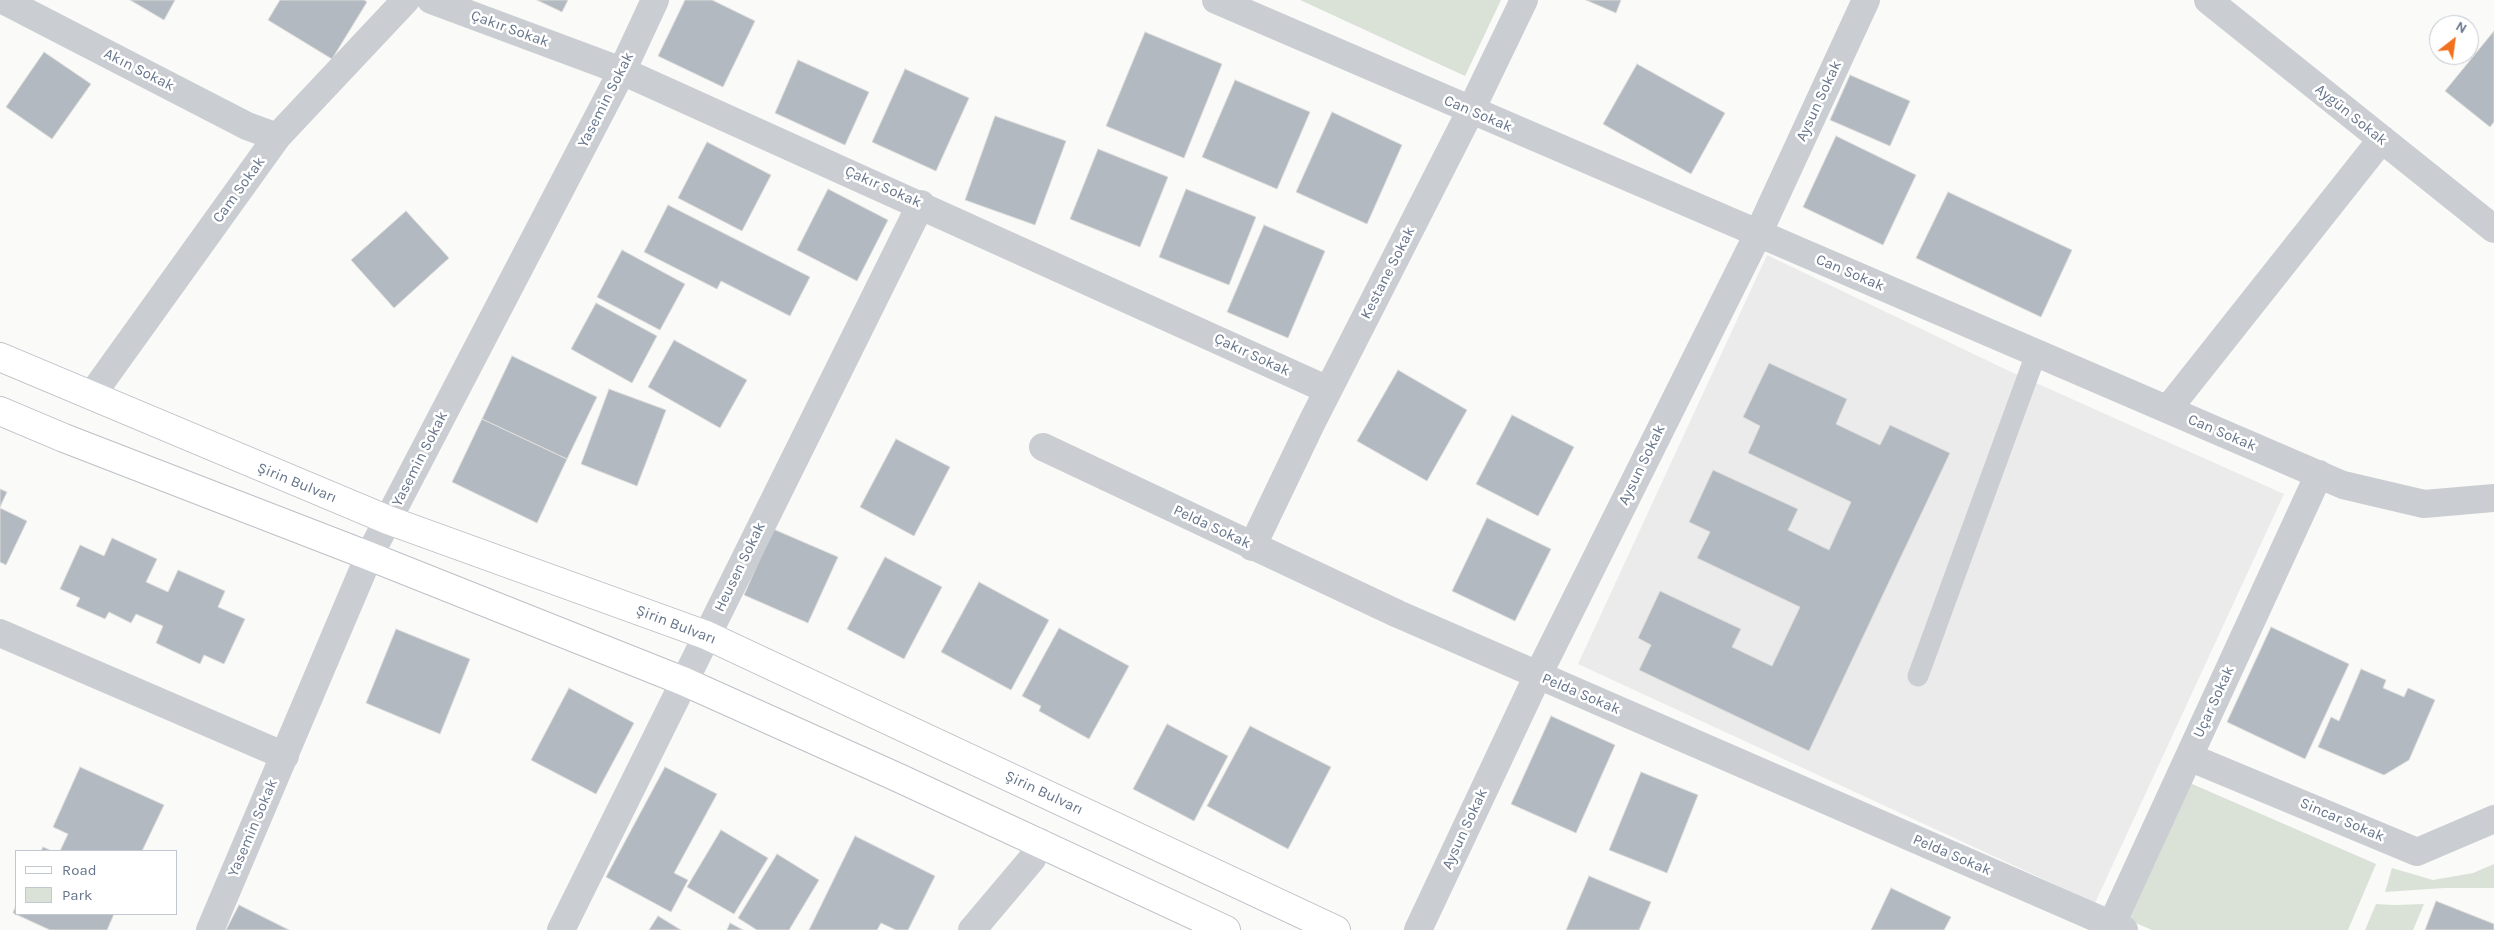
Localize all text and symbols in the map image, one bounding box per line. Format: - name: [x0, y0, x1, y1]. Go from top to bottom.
- street label: Çakır Sokak: [468, 7, 552, 51]
- north arrow: [2429, 15, 2479, 65]
- text: N: [2453, 18, 2470, 37]
- street label: Akın Sokak: [101, 45, 177, 95]
- street label: Yasemin Sokak: [574, 49, 638, 151]
- street label: Aysun Sokak: [1792, 58, 1846, 144]
- street label: Aygün Sokak: [2311, 80, 2391, 150]
- street label: Can Sokak: [1441, 92, 1515, 136]
- street label: Cam Sokak: [209, 153, 269, 227]
- street label: Çakır Sokak: [842, 162, 924, 212]
- street label: Kestane Sokak: [1357, 224, 1419, 322]
- street label: Can Sokak: [1813, 251, 1887, 295]
- street label: Çakır Sokak: [1211, 330, 1293, 380]
- street label: Yasemin Sokak: [388, 408, 452, 510]
- street label: Can Sokak: [2185, 411, 2259, 455]
- street label: Aysun Sokak: [1615, 422, 1669, 508]
- street label: Şirin Bulvarı: [255, 459, 339, 507]
- street label: Pelda Sokak: [1170, 501, 1254, 553]
- street label: Heusen Sokak: [711, 519, 769, 615]
- street label: Şirin Bulvarı: [633, 601, 719, 649]
- street label: Uçar Sokak: [2190, 663, 2238, 741]
- street label: Pelda Sokak: [1539, 669, 1623, 719]
- street label: Şirin Bulvarı: [1002, 767, 1086, 819]
- street label: Yasemin Sokak: [224, 776, 282, 880]
- street label: Aysun Sokak: [1438, 786, 1492, 872]
- street label: Sincar Sokak: [2297, 794, 2387, 846]
- street label: Pelda Sokak: [1910, 830, 1994, 880]
- legend: [15, 850, 178, 915]
- text: Road: [62, 861, 97, 879]
- text: Park: [62, 886, 92, 904]

